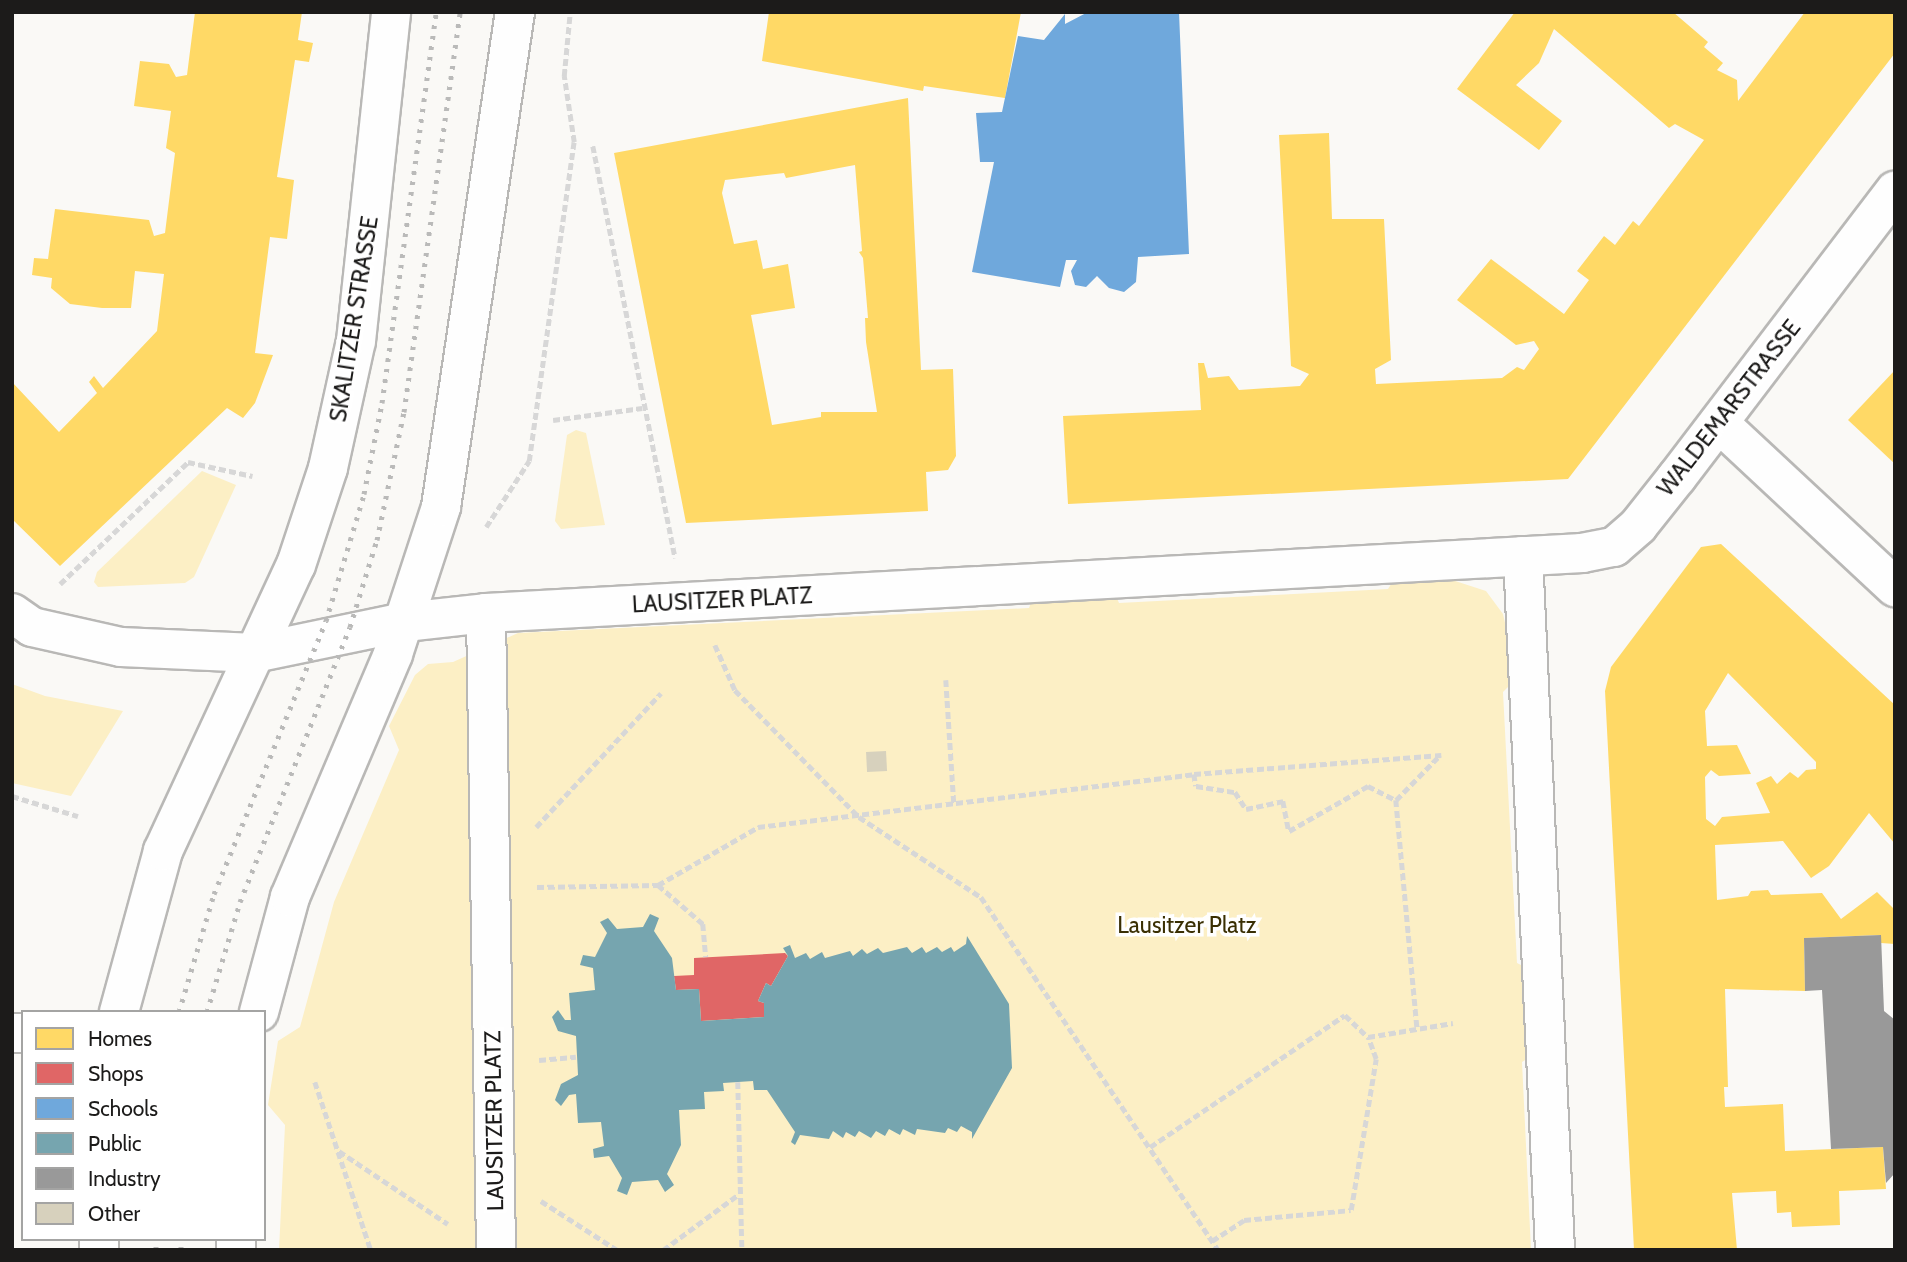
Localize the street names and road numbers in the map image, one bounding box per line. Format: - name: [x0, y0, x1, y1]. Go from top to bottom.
- street label: SKALITZER STRASSE: [324, 214, 384, 424]
- street label: WALDEMARSTRASSE: [1652, 314, 1806, 502]
- street label: LAUSITZER PLATZ: [631, 581, 813, 619]
- street label: LAUSITZER PLATZ: [479, 1031, 509, 1211]

